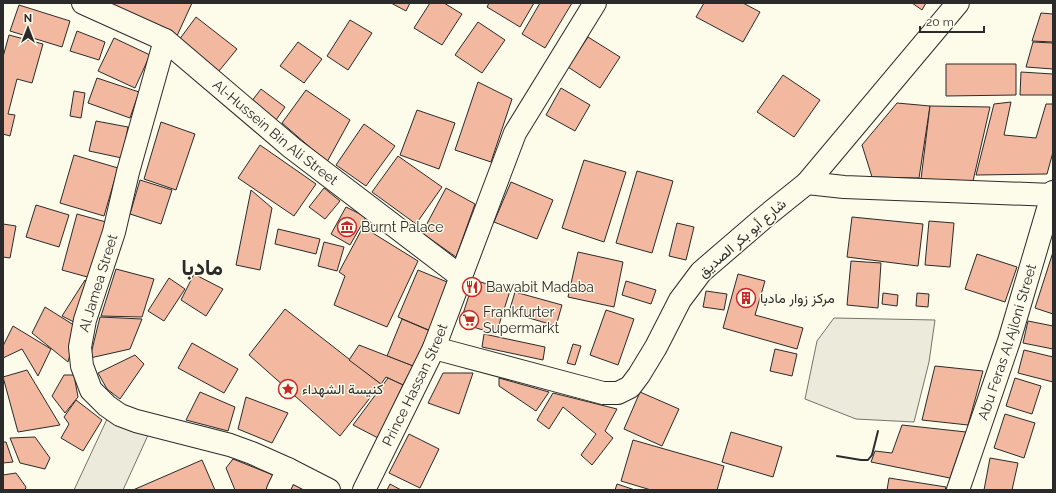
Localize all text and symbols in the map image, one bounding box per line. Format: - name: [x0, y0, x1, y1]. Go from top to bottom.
- north arrow: [8, 8, 48, 48]
- scale bar: [920, 8, 984, 34]
- text: N: [24, 12, 32, 25]
- text: 20 m: [926, 15, 954, 29]
- street label: Al-Hussein Bin Ali Street: [210, 76, 341, 188]
- street label: شارع أبو بكر الصديق: [695, 196, 791, 283]
- museum icon: Burnt Palace: [336, 216, 358, 238]
- place label: Burnt Palace: [361, 219, 443, 235]
- street label: Al Jamea Street: [76, 232, 121, 334]
- district label: مادبا: [181, 254, 223, 281]
- street label: Abu Feras Al Ajloni Street: [975, 262, 1039, 422]
- restaurant icon: Bawabit Madaba: [461, 276, 483, 298]
- place label: Bawabit Madaba: [486, 279, 594, 295]
- building icon: مركز زوار مادبا: [735, 287, 757, 309]
- place label: مركز زوار مادبا: [760, 290, 835, 307]
- place label: Frankfurter Supermarkt: [483, 304, 559, 336]
- supermarket icon: Frankfurter Supermarkt: [458, 309, 480, 331]
- street label: Prince Hassan Street: [379, 321, 451, 449]
- place icon: كنيسة الشهداء: [277, 378, 299, 400]
- place label: كنيسة الشهداء: [302, 381, 383, 398]

